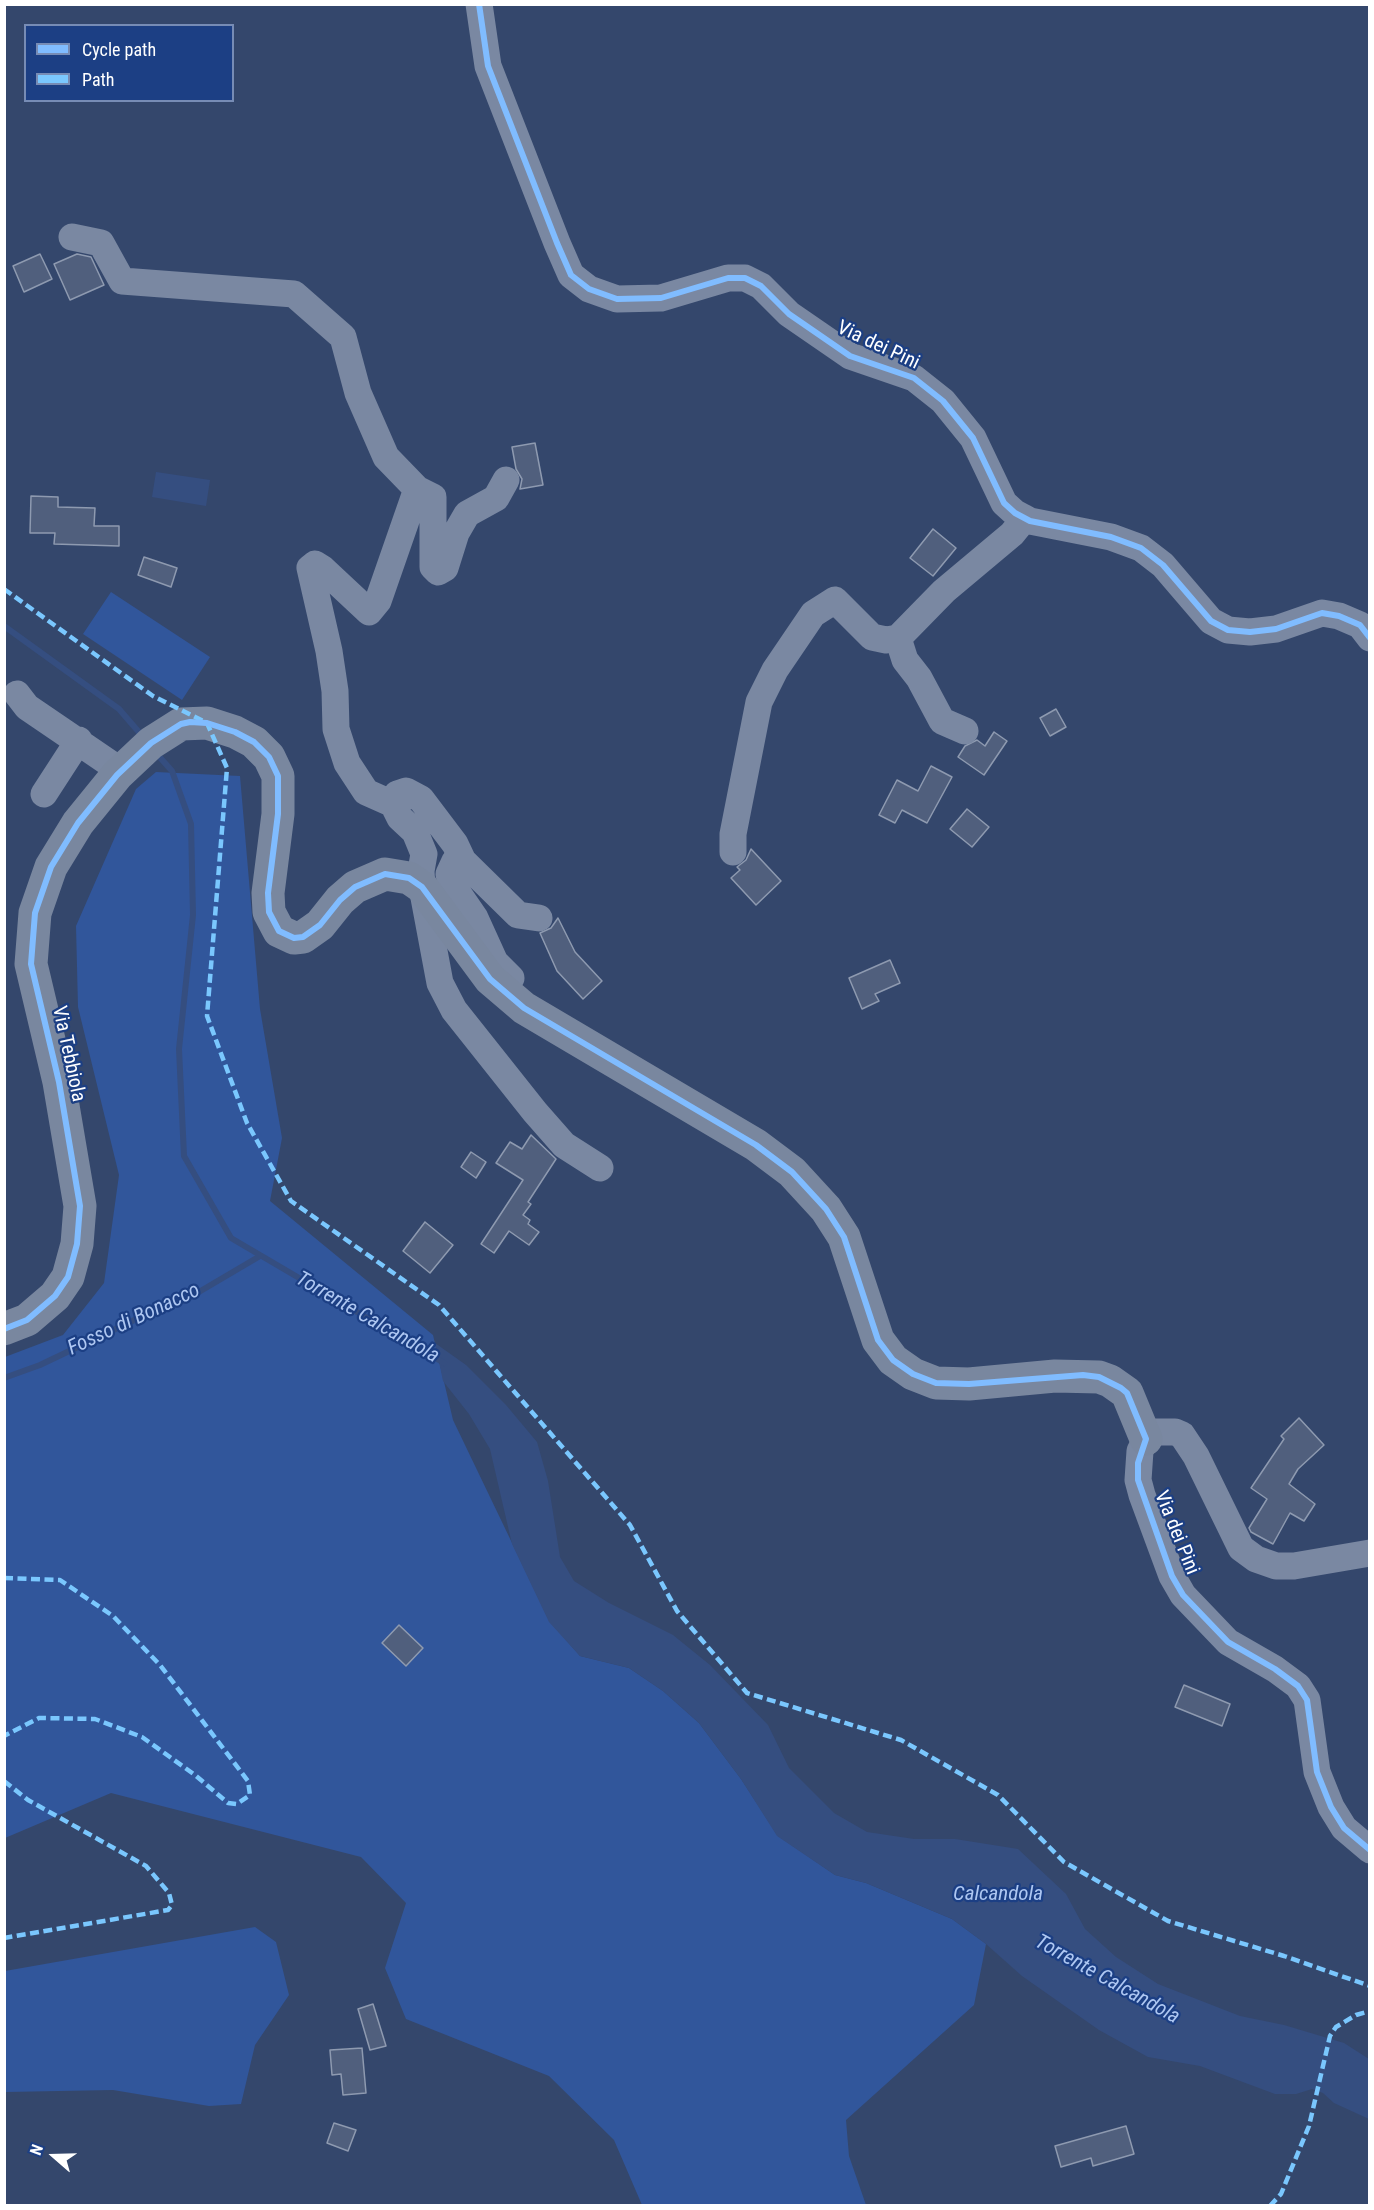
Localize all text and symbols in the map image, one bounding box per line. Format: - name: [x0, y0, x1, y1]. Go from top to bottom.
- legend: [24, 24, 234, 102]
- text: Cycle path: [82, 39, 156, 60]
- text: Path: [82, 69, 115, 90]
- street label: Via dei Pini: [833, 316, 923, 376]
- street label: Via Tebbiola: [46, 1004, 90, 1104]
- water label: Torrente Calcandola: [291, 1267, 443, 1369]
- water label: Fosso di Bonacco: [64, 1278, 204, 1362]
- street label: Via dei Pini: [1148, 1488, 1204, 1578]
- water label: Calcandola: [953, 1882, 1043, 1908]
- water label: Torrente Calcandola: [1030, 1930, 1184, 2030]
- north arrow: [24, 2126, 84, 2186]
- text: N: [26, 2142, 47, 2158]

